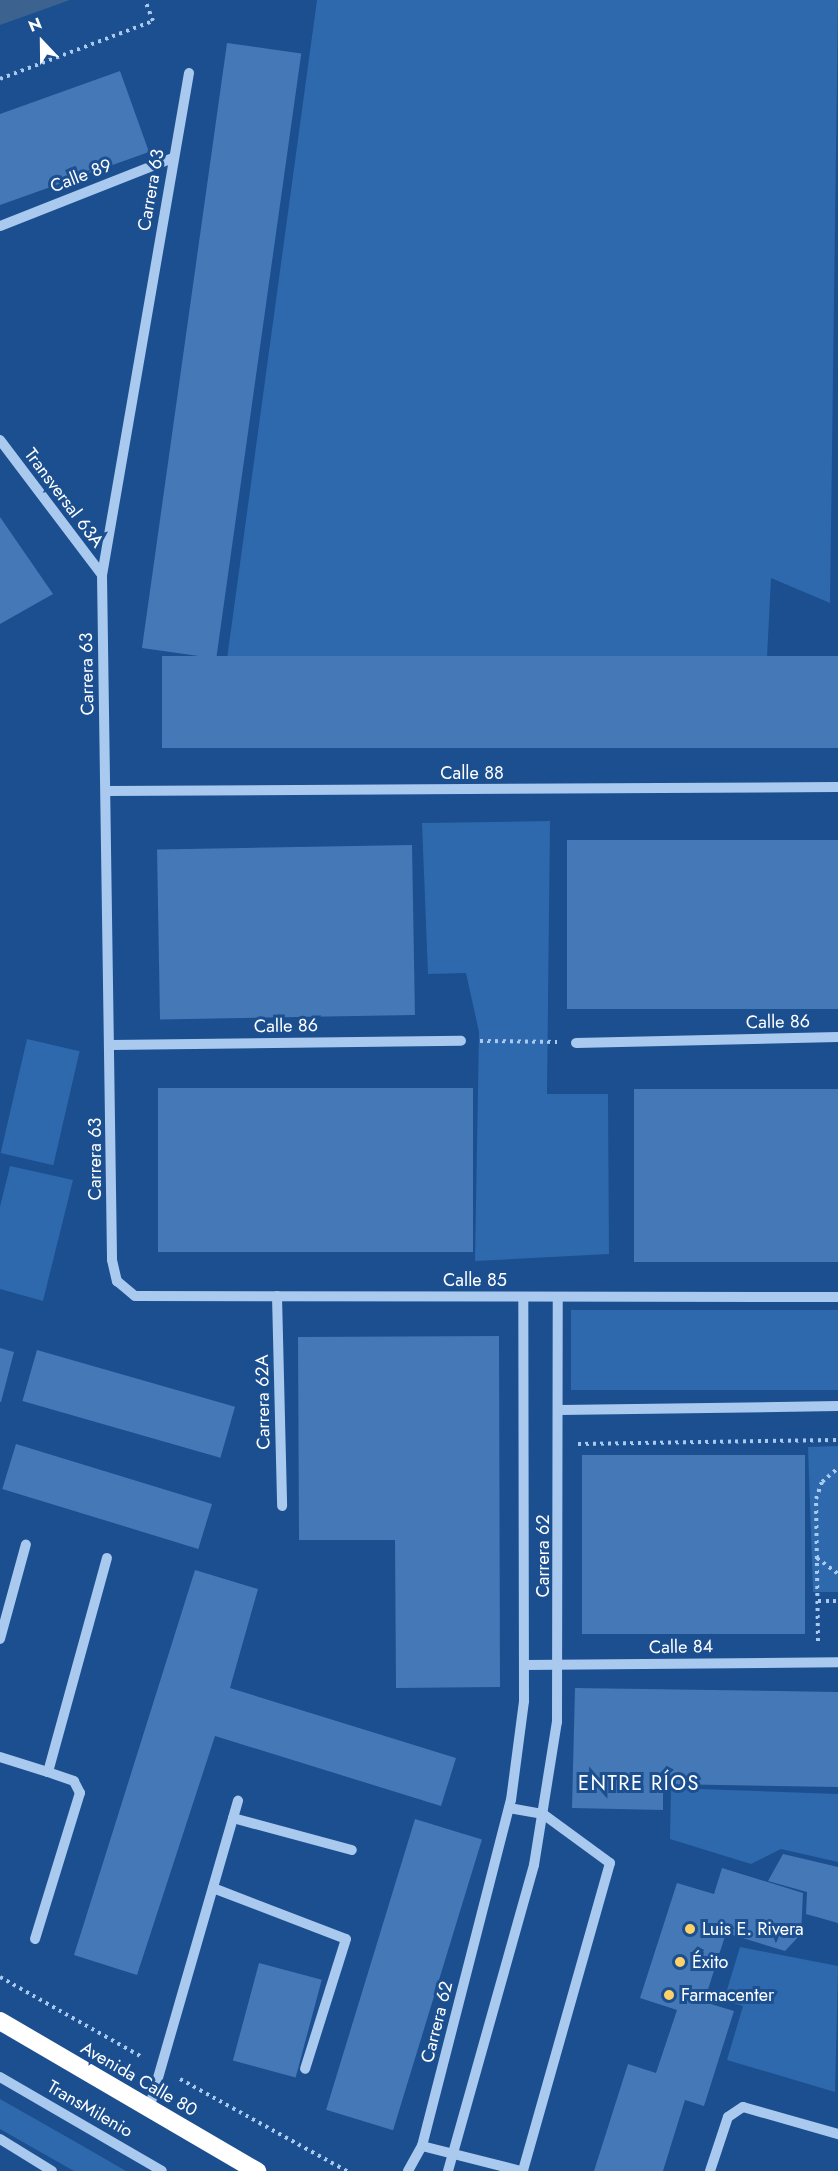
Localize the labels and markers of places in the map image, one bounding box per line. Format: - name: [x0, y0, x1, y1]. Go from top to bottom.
- place label: Luis E. Rivera: [702, 1918, 804, 1940]
- marker: Luis E. Rivera: [683, 1922, 697, 1936]
- place label: Éxito: [692, 1951, 728, 1973]
- marker: Éxito: [673, 1955, 687, 1969]
- place label: Farmacenter: [681, 1984, 774, 2006]
- marker: Farmacenter: [662, 1988, 676, 2002]

